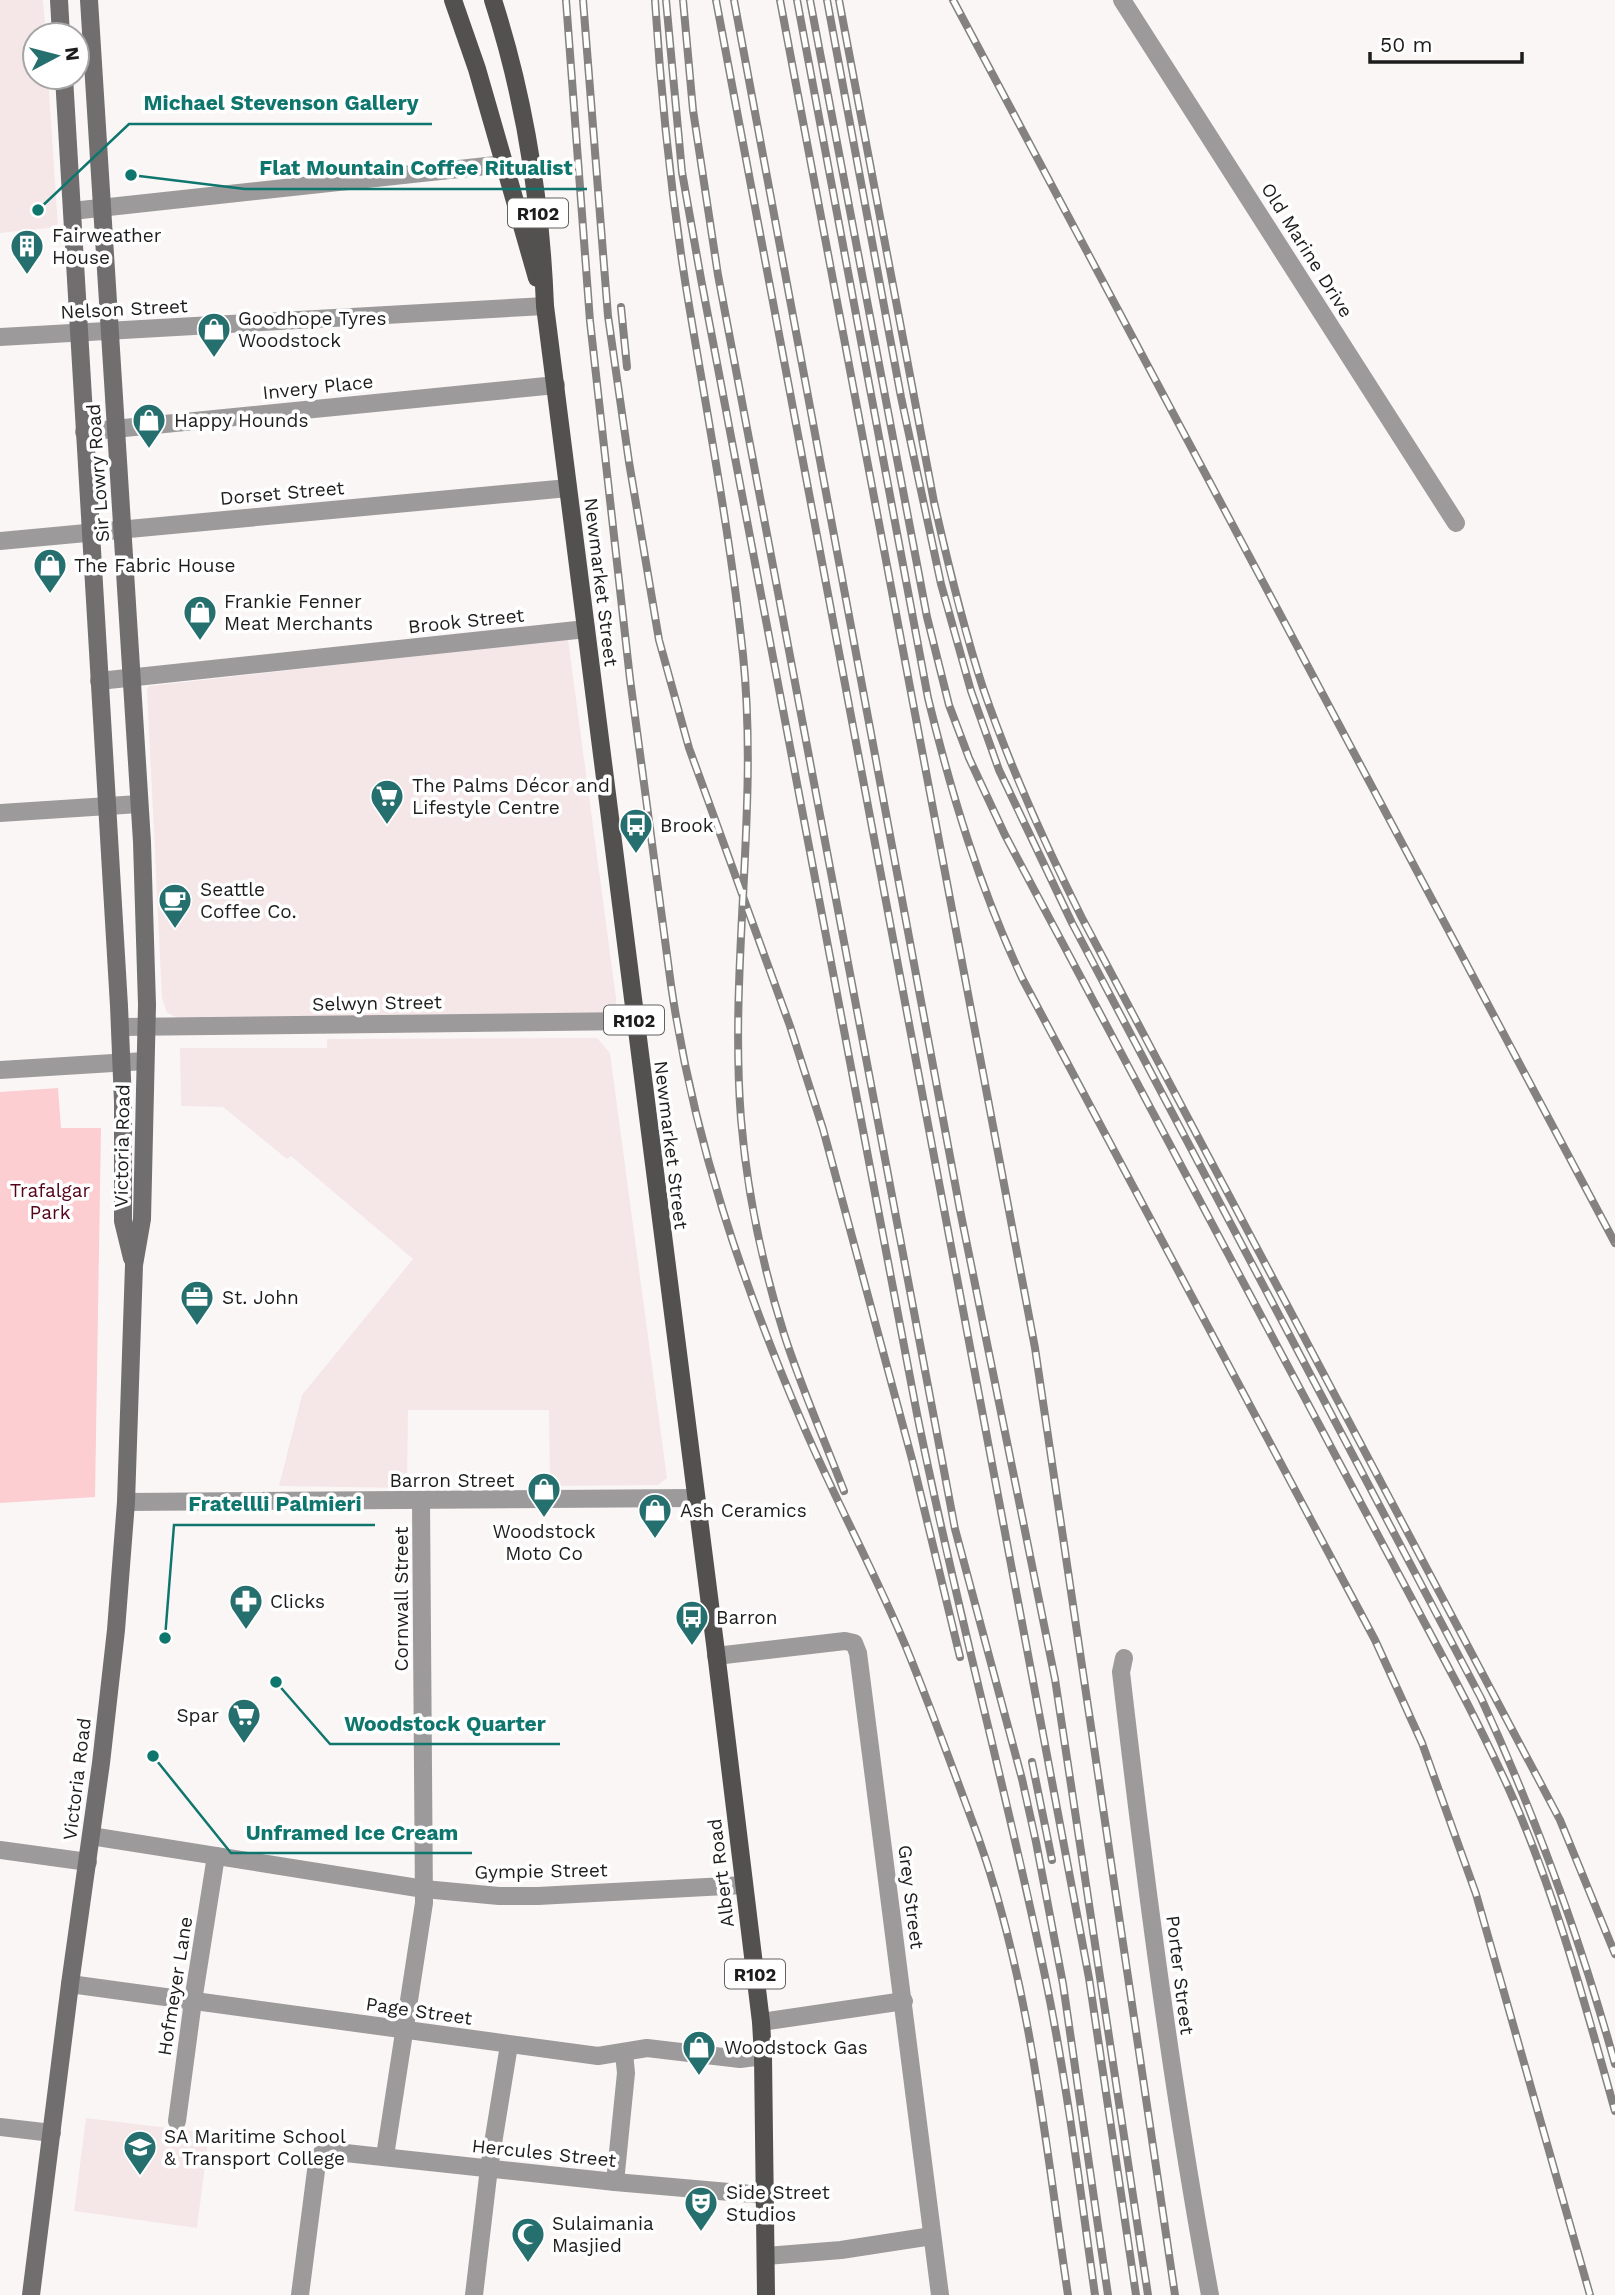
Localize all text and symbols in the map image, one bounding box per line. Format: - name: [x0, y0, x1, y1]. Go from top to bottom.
- north arrow: [21, 21, 91, 91]
- scale bar: [1370, 21, 1522, 65]
- text: 50 m: [1380, 32, 1432, 57]
- text: N: [60, 46, 85, 62]
- callout: Michael Stevenson Gallery: [129, 82, 432, 124]
- text: Michael Stevenson Gallery: [143, 90, 419, 115]
- callout: Flat Mountain Coffee Ritualist: [245, 147, 587, 189]
- text: Flat Mountain Coffee Ritualist: [259, 155, 573, 180]
- street label: Old Marine Drive: [1256, 178, 1358, 322]
- road number: R102: [508, 198, 568, 228]
- place label: Fairweather House: [52, 224, 162, 269]
- building icon: Fairweather House: [8, 227, 46, 276]
- street label: Nelson Street: [60, 294, 188, 324]
- place label: Goodhope Tyres Woodstock: [238, 307, 387, 352]
- shop icon: Goodhope Tyres Woodstock: [195, 310, 233, 359]
- street label: Invery Place: [261, 370, 375, 404]
- shop icon: Happy Hounds: [130, 401, 168, 450]
- street label: Sir Lowry Road: [82, 403, 114, 543]
- place label: Happy Hounds: [174, 409, 309, 432]
- street label: Dorset Street: [219, 476, 345, 510]
- street label: Newmarket Street: [579, 496, 623, 668]
- shop icon: The Fabric House: [31, 546, 69, 595]
- place label: The Fabric House: [74, 554, 235, 577]
- place label: Frankie Fenner Meat Merchants: [224, 590, 373, 635]
- shop icon: Frankie Fenner Meat Merchants: [181, 593, 219, 642]
- street label: Brook Street: [407, 603, 525, 639]
- place label: The Palms Décor and Lifestyle Centre: [412, 774, 610, 819]
- supermarket icon: The Palms Décor and Lifestyle Centre: [368, 777, 406, 826]
- bus stop icon: Brook: [617, 806, 655, 855]
- place label: Brook: [660, 814, 714, 837]
- place label: Seattle Coffee Co.: [200, 878, 296, 923]
- cafe icon: Seattle Coffee Co.: [156, 881, 194, 930]
- street label: Selwyn Street: [312, 990, 442, 1016]
- road number: R102: [604, 1006, 664, 1035]
- street label: Newmarket Street: [649, 1059, 693, 1231]
- street label: Victoria Road: [109, 1084, 135, 1208]
- park label: Trafalgar Park: [10, 1179, 90, 1224]
- office icon: St. John: [178, 1278, 216, 1327]
- place label: St. John: [222, 1286, 299, 1309]
- street label: Barron Street: [389, 1469, 515, 1492]
- shop icon: Woodstock Moto Co: [525, 1470, 563, 1519]
- callout: Fratellli Palmieri: [174, 1483, 375, 1525]
- text: Fratellli Palmieri: [188, 1491, 362, 1516]
- shop icon: Ash Ceramics: [636, 1491, 674, 1540]
- place label: Ash Ceramics: [680, 1499, 807, 1522]
- place label: Woodstock Moto Co: [492, 1520, 596, 1565]
- street label: Cornwall Street: [390, 1527, 413, 1671]
- pharmacy icon: Clicks: [227, 1582, 265, 1631]
- place label: Clicks: [270, 1590, 325, 1613]
- bus stop icon: Barron: [673, 1598, 711, 1647]
- place label: Barron: [716, 1606, 778, 1629]
- supermarket icon: Spar: [225, 1696, 263, 1745]
- callout: Woodstock Quarter: [330, 1702, 560, 1744]
- place label: Spar: [176, 1704, 219, 1727]
- text: Woodstock Quarter: [344, 1711, 546, 1736]
- street label: Victoria Road: [58, 1716, 96, 1842]
- callout: Unframed Ice Cream: [231, 1811, 472, 1853]
- street label: Albert Road: [703, 1817, 739, 1929]
- text: Unframed Ice Cream: [246, 1820, 458, 1845]
- street label: Grey Street: [893, 1844, 929, 1950]
- street label: Gympie Street: [474, 1858, 608, 1884]
- street label: Porter Street: [1161, 1914, 1199, 2036]
- street label: Hofmeyer Lane: [153, 1915, 197, 2057]
- road number: R102: [725, 1960, 785, 1988]
- street label: Page Street: [364, 1992, 474, 2030]
- shop icon: Woodstock Gas: [680, 2028, 718, 2077]
- place label: Woodstock Gas: [724, 2036, 868, 2059]
- place label: SA Maritime School & Transport College: [164, 2125, 346, 2170]
- school or university icon: SA Maritime School & Transport College: [121, 2128, 159, 2177]
- street label: Hercules Street: [471, 2134, 617, 2172]
- place label: Side Street Studios: [726, 2181, 830, 2226]
- theatre icon: Side Street Studios: [682, 2184, 720, 2233]
- place label: Sulaimania Masjied: [552, 2212, 654, 2257]
- mosque icon: Sulaimania Masjied: [509, 2215, 547, 2264]

